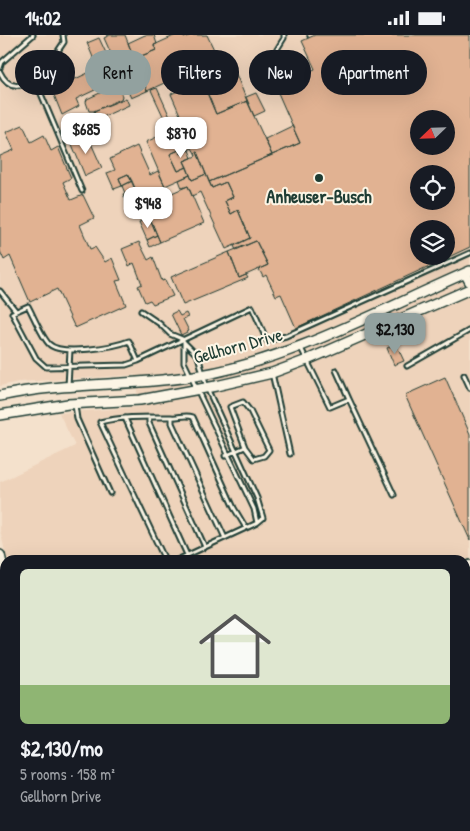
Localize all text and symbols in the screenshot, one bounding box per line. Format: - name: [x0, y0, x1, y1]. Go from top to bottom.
- text: 14:02: [25, 5, 61, 31]
- chip: Buy: [15, 50, 75, 95]
- chip: Rent: [85, 50, 151, 95]
- chip: Filters: [161, 50, 239, 95]
- chip: New: [249, 50, 311, 95]
- chip: Apartment: [321, 50, 427, 95]
- north arrow: [410, 110, 455, 155]
- map controls: [410, 110, 455, 265]
- pin: $685: [56, 113, 116, 155]
- pin: $870: [151, 117, 211, 159]
- text: $685: [72, 118, 100, 140]
- text: $870: [166, 122, 196, 144]
- button: locate: [410, 165, 455, 210]
- marker: Anheuser-Busch: [313, 172, 325, 184]
- place label: Anheuser-Busch: [267, 184, 372, 209]
- pin: $948: [118, 187, 178, 229]
- text: $948: [135, 192, 161, 214]
- button: layers: [410, 220, 455, 265]
- pin: $2,130: [354, 313, 436, 355]
- text: $2,130: [376, 318, 414, 340]
- street label: Gellhorn Drive: [190, 322, 285, 369]
- icon: home: [190, 601, 280, 691]
- text: $2,130/mo: [20, 734, 103, 763]
- text: 5 rooms · 158 m²: [20, 763, 115, 785]
- text: Gellhorn Drive: [20, 785, 101, 807]

